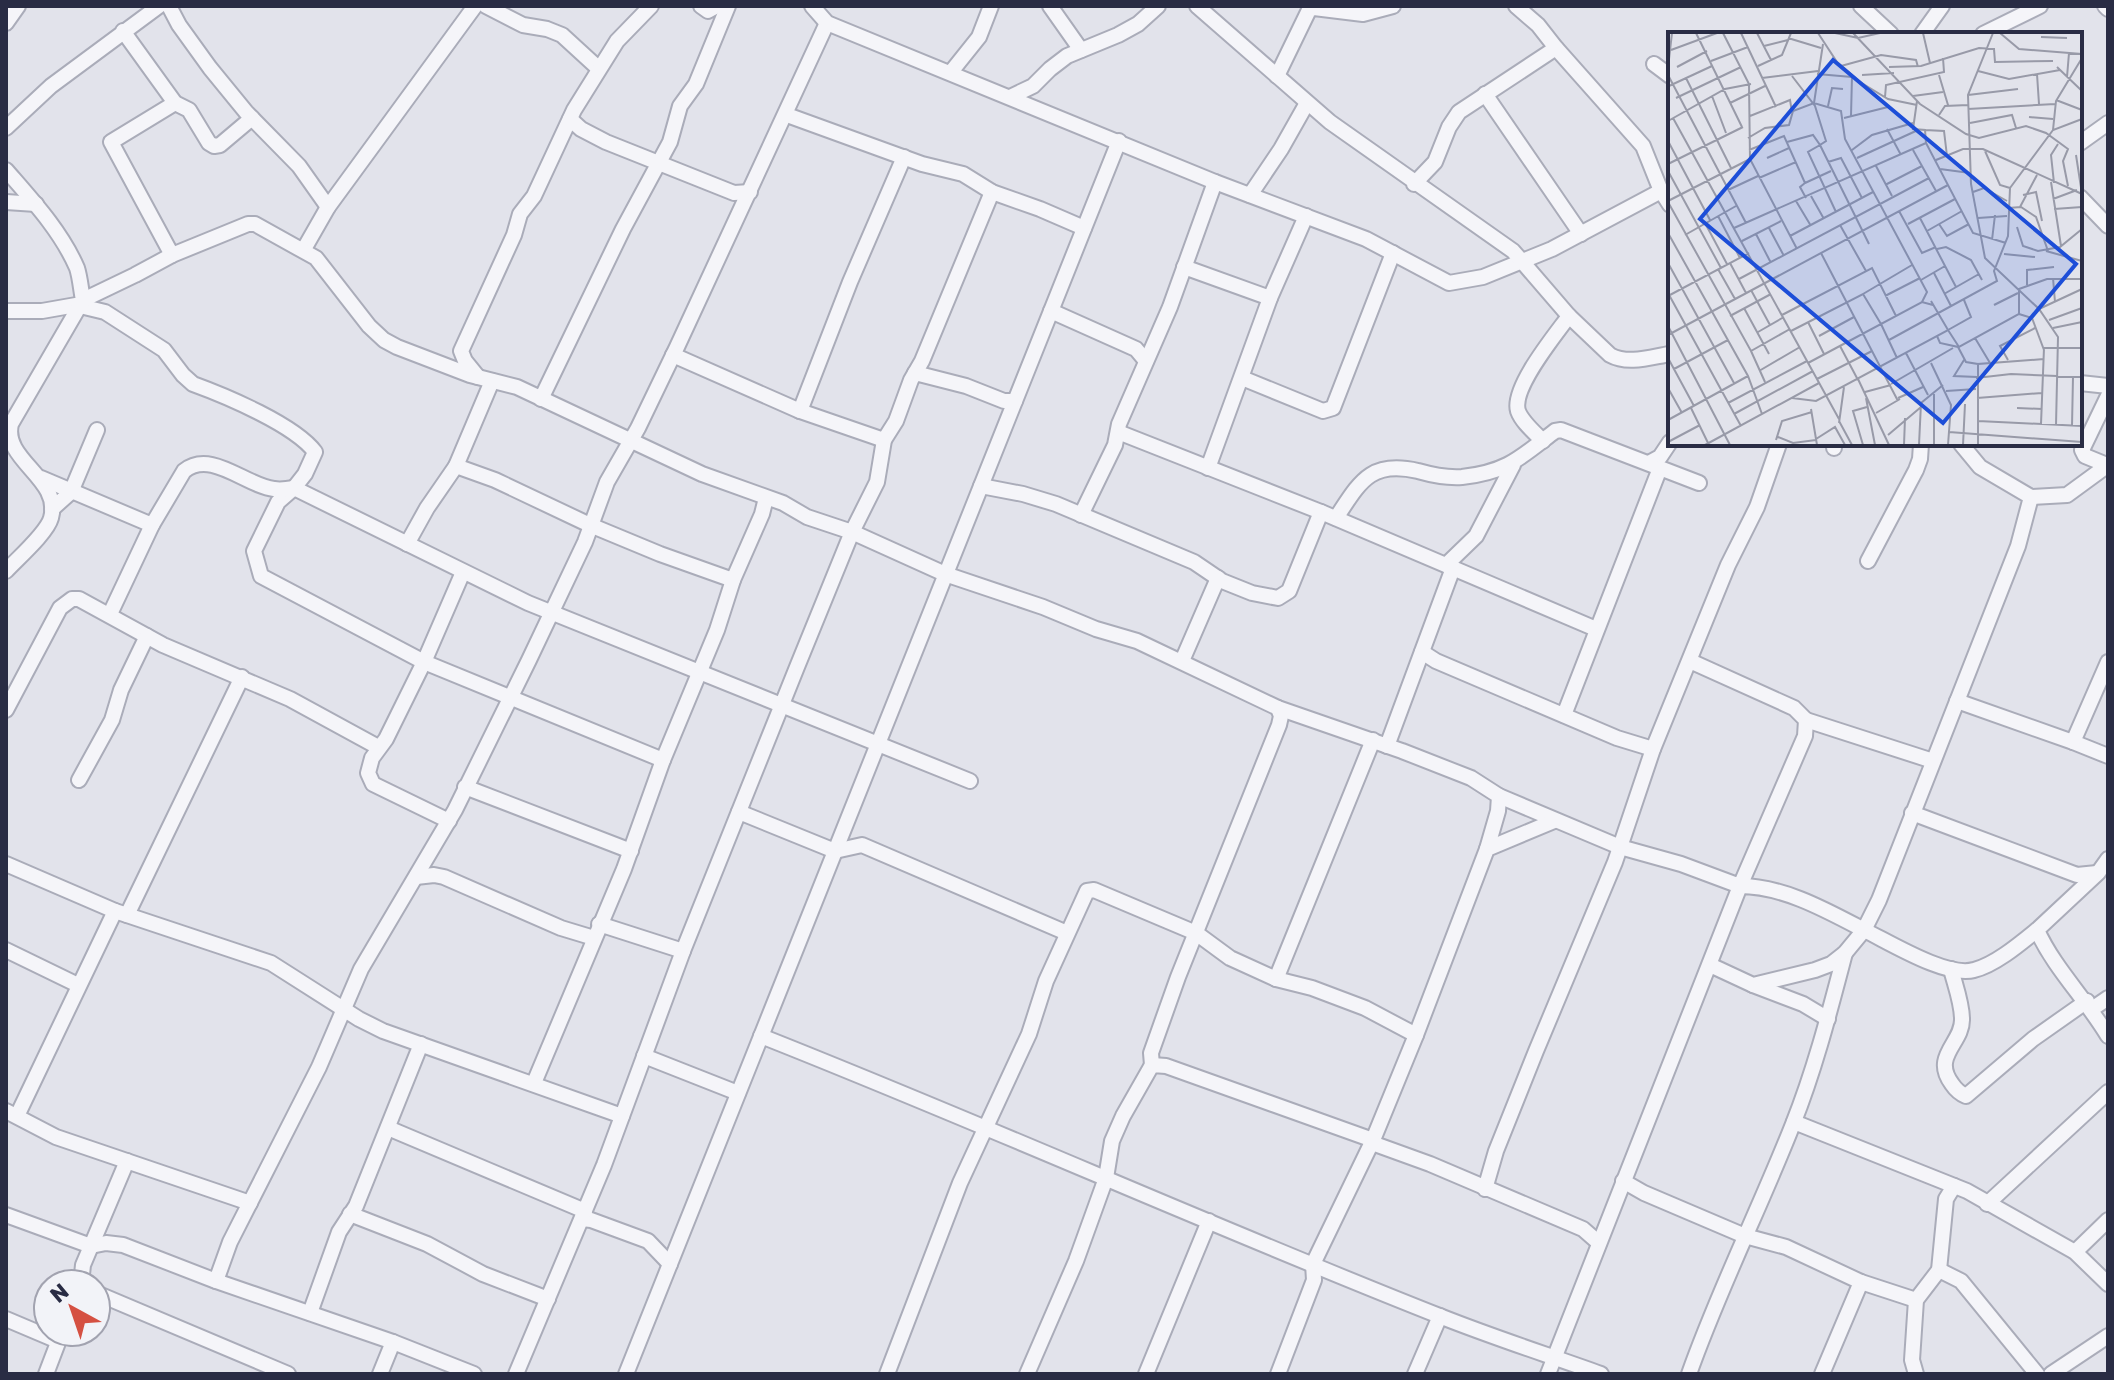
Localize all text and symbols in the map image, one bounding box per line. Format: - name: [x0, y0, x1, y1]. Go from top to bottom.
- inset map: [1668, 32, 2082, 446]
- north arrow: [32, 1268, 112, 1348]
- text: N: [45, 1278, 74, 1308]

